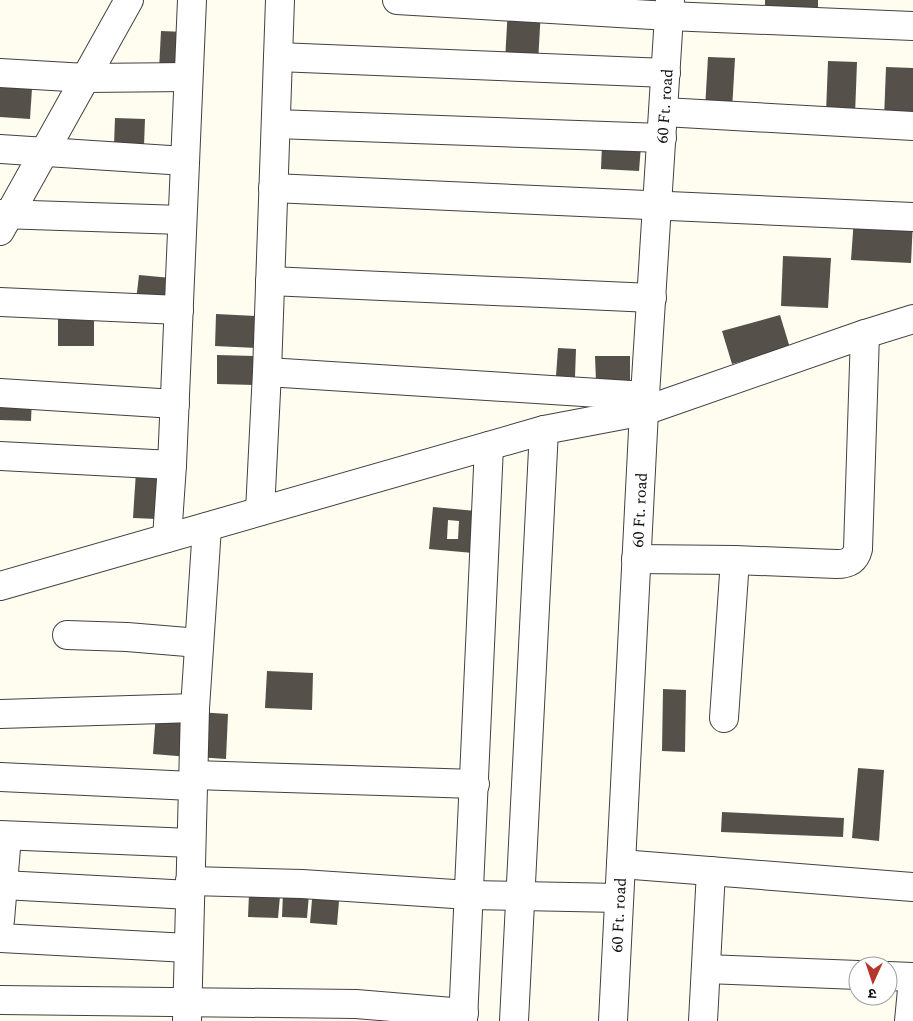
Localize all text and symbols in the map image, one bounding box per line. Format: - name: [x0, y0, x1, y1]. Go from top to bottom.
- street label: 60 Ft. road: [650, 68, 680, 144]
- street label: 60 Ft. road: [626, 472, 654, 548]
- street label: 60 Ft. road: [605, 877, 633, 953]
- north arrow: [848, 956, 898, 1006]
- text: उ: [867, 983, 877, 1004]

